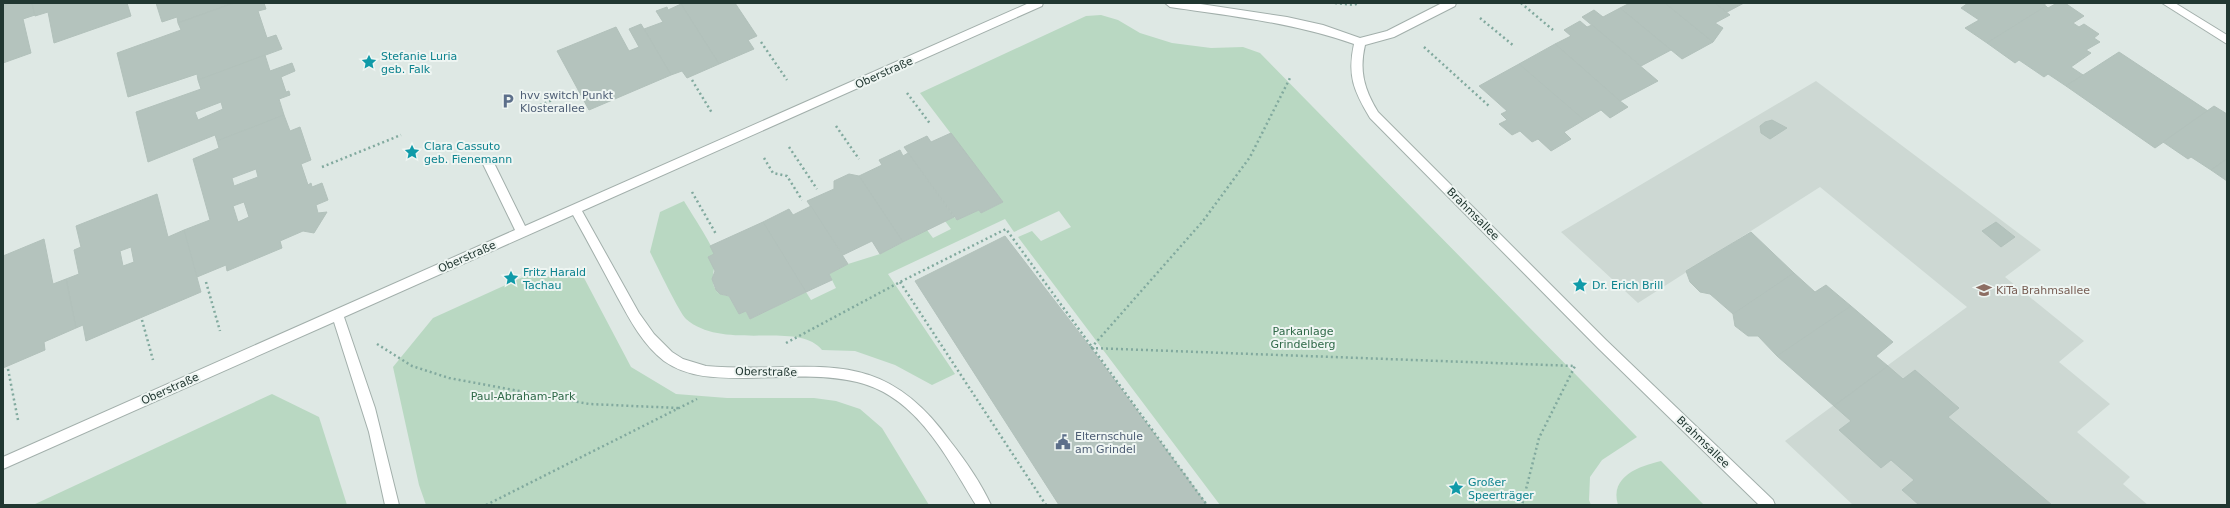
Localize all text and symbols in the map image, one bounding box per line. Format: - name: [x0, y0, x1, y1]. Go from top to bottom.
- place label: Stefanie Luria geb. Falk: [381, 50, 457, 76]
- place icon: Stefanie Luria geb. Falk: [360, 53, 378, 71]
- street label: Oberstraße: [853, 54, 915, 92]
- place label: hvv switch Punkt Klosterallee: [520, 89, 614, 115]
- parking icon: hvv switch Punkt Klosterallee: [499, 92, 517, 110]
- place label: Clara Cassuto geb. Fienemann: [424, 140, 512, 166]
- place icon: Clara Cassuto geb. Fienemann: [403, 143, 421, 161]
- street label: Brahmsallee: [1444, 185, 1502, 243]
- street label: Oberstraße: [436, 238, 498, 276]
- place label: Fritz Harald Tachau: [522, 266, 586, 292]
- place icon: Fritz Harald Tachau: [502, 269, 520, 287]
- place icon: Dr. Erich Brill: [1571, 276, 1589, 294]
- place label: Dr. Erich Brill: [1592, 279, 1663, 292]
- school or university icon: KiTa Brahmsallee: [1975, 281, 1993, 299]
- place label: KiTa Brahmsallee: [1996, 284, 2090, 297]
- park label: Parkanlage Grindelberg: [1271, 325, 1335, 351]
- street label: Oberstraße: [735, 365, 797, 379]
- street label: Oberstraße: [139, 370, 201, 408]
- park label: Paul-Abraham-Park: [471, 390, 576, 403]
- street label: Brahmsallee: [1674, 413, 1732, 471]
- place label: Elternschule am Grindel: [1075, 430, 1143, 456]
- public building icon: Elternschule am Grindel: [1054, 433, 1072, 451]
- place label: Großer Speerträger: [1468, 476, 1534, 502]
- place icon: Großer Speerträger: [1447, 479, 1465, 497]

